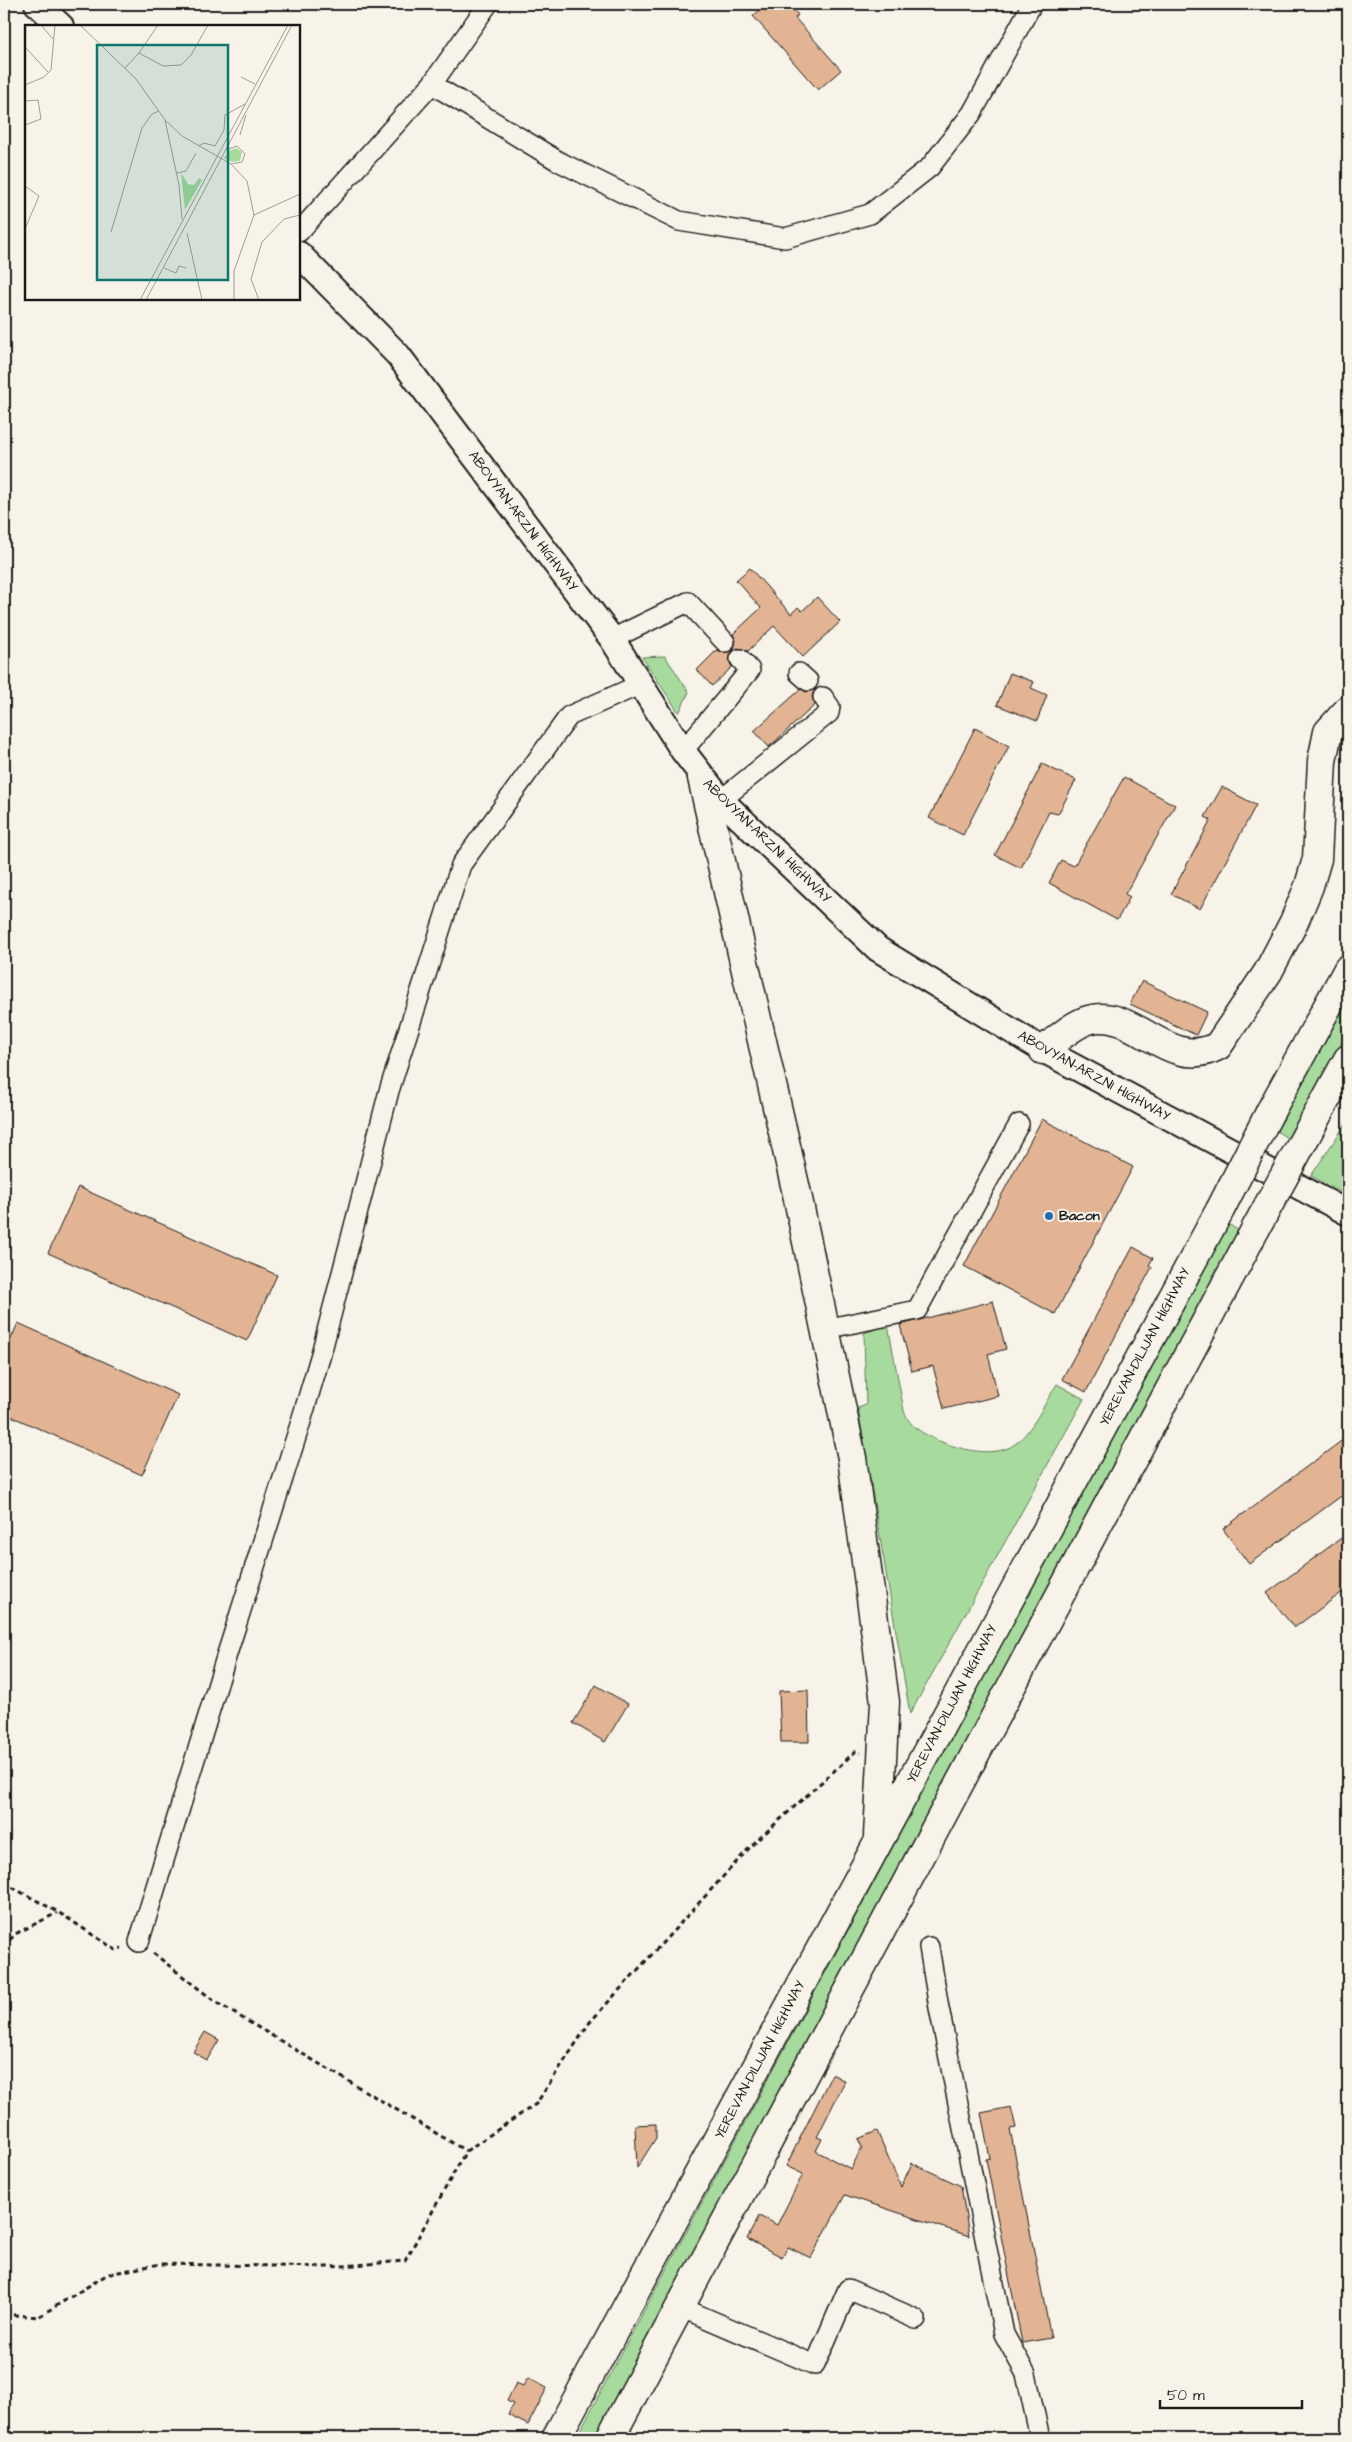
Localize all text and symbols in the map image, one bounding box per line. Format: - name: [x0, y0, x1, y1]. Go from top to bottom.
- inset map: [25, 25, 300, 300]
- street label: ABOVYAN-ARZNI HIGHWAY: [463, 447, 583, 596]
- street label: ABOVYAN-ARZNI HIGHWAY: [698, 774, 836, 908]
- street label: ABOVYAN-ARZNI HIGHWAY: [1014, 1026, 1174, 1127]
- place label: Bacon: [1059, 1206, 1100, 1226]
- marker: Bacon: [1043, 1210, 1055, 1222]
- street label: YEREVAN-DILIJAN HIGHWAY: [1095, 1264, 1196, 1430]
- street label: YEREVAN-DILIJAN HIGHWAY: [902, 1621, 1003, 1787]
- street label: YEREVAN-DILIJAN HIGHWAY: [710, 1977, 811, 2143]
- scale bar: [1160, 2377, 1302, 2409]
- text: 50 m: [1167, 2385, 1205, 2406]

